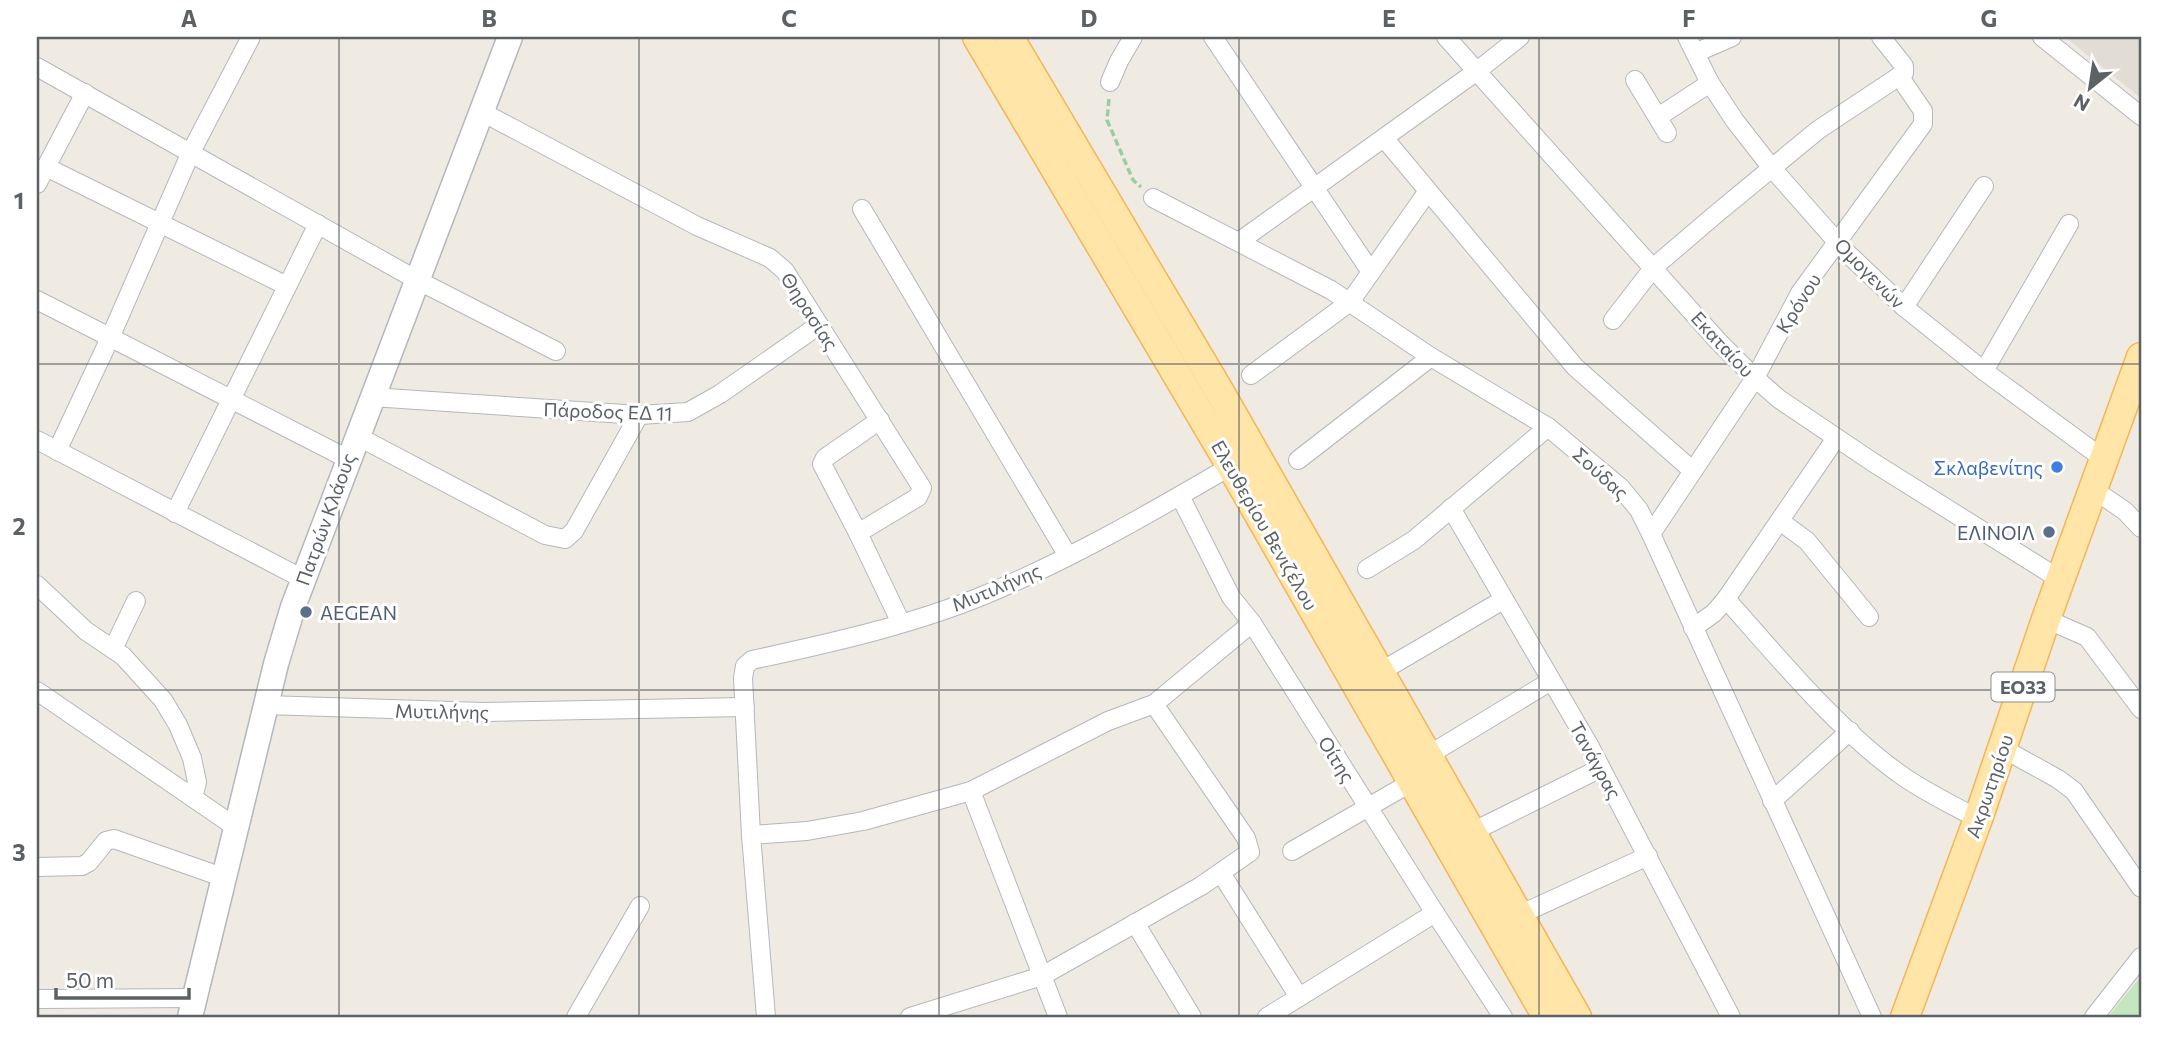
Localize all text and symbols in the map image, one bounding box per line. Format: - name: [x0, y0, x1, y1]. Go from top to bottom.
- text: A: [181, 4, 198, 32]
- text: B: [481, 4, 497, 32]
- text: C: [781, 4, 797, 32]
- text: D: [1081, 4, 1098, 32]
- text: E: [1382, 4, 1396, 32]
- text: F: [1682, 4, 1696, 32]
- text: G: [1981, 4, 1997, 32]
- north arrow: [2056, 52, 2126, 122]
- text: N: [2069, 90, 2093, 117]
- text: 1: [14, 186, 24, 214]
- street label: Ομογενών: [1830, 233, 1910, 313]
- street label: Θηρασίας: [776, 268, 844, 354]
- street label: Κρόνου: [1771, 269, 1825, 337]
- street label: Εκαταίου: [1687, 306, 1759, 382]
- street label: Πάροδος ΕΔ 11: [543, 397, 673, 425]
- street label: Ελευθερίου Βενιζέλου: [1207, 436, 1323, 614]
- street label: Σούδας: [1569, 442, 1633, 504]
- street label: Πατρών Κλάους: [290, 450, 360, 588]
- place label: Σκλαβενίτης: [1934, 456, 2043, 479]
- marker: Σκλαβενίτης: [2049, 459, 2065, 475]
- text: 2: [12, 512, 26, 540]
- place label: ΕΛΙΝΟΙΛ: [1957, 521, 2035, 544]
- marker: ΕΛΙΝΟΙΛ: [2041, 524, 2057, 540]
- street label: Μυτιλήνης: [948, 558, 1044, 616]
- place label: AEGEAN: [320, 601, 397, 624]
- marker: AEGEAN: [298, 604, 314, 620]
- road number: ΕΟ33: [1992, 672, 2054, 702]
- street label: Μυτιλήνης: [395, 699, 489, 723]
- street label: Τανάγρας: [1565, 717, 1627, 803]
- street label: Ακρωτηρίου: [1961, 731, 2017, 841]
- street label: Οίτης: [1314, 732, 1360, 786]
- text: 3: [12, 838, 26, 866]
- scale bar: [56, 956, 189, 1000]
- text: 50 m: [66, 967, 114, 992]

